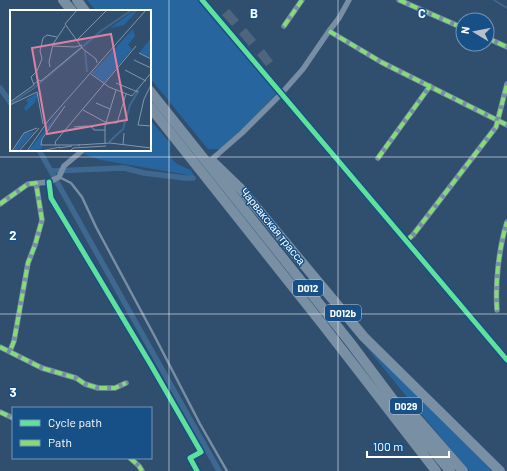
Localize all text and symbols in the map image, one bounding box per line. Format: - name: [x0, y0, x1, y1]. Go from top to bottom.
- text: B: [250, 5, 258, 21]
- text: C: [418, 5, 426, 21]
- inset map: [10, 10, 151, 151]
- north arrow: [455, 12, 495, 52]
- text: N: [458, 25, 472, 35]
- street label: Чарвакская трасса: [238, 184, 309, 268]
- text: 2: [9, 227, 17, 243]
- road number: D012: [293, 280, 323, 296]
- road number: D012b: [325, 305, 361, 321]
- text: 3: [9, 384, 17, 400]
- road number: D029: [390, 398, 422, 414]
- legend: [12, 407, 152, 459]
- text: Cycle path: [48, 415, 102, 429]
- scale bar: [367, 433, 449, 459]
- text: Path: [48, 435, 72, 449]
- text: 100 m: [373, 439, 403, 453]

